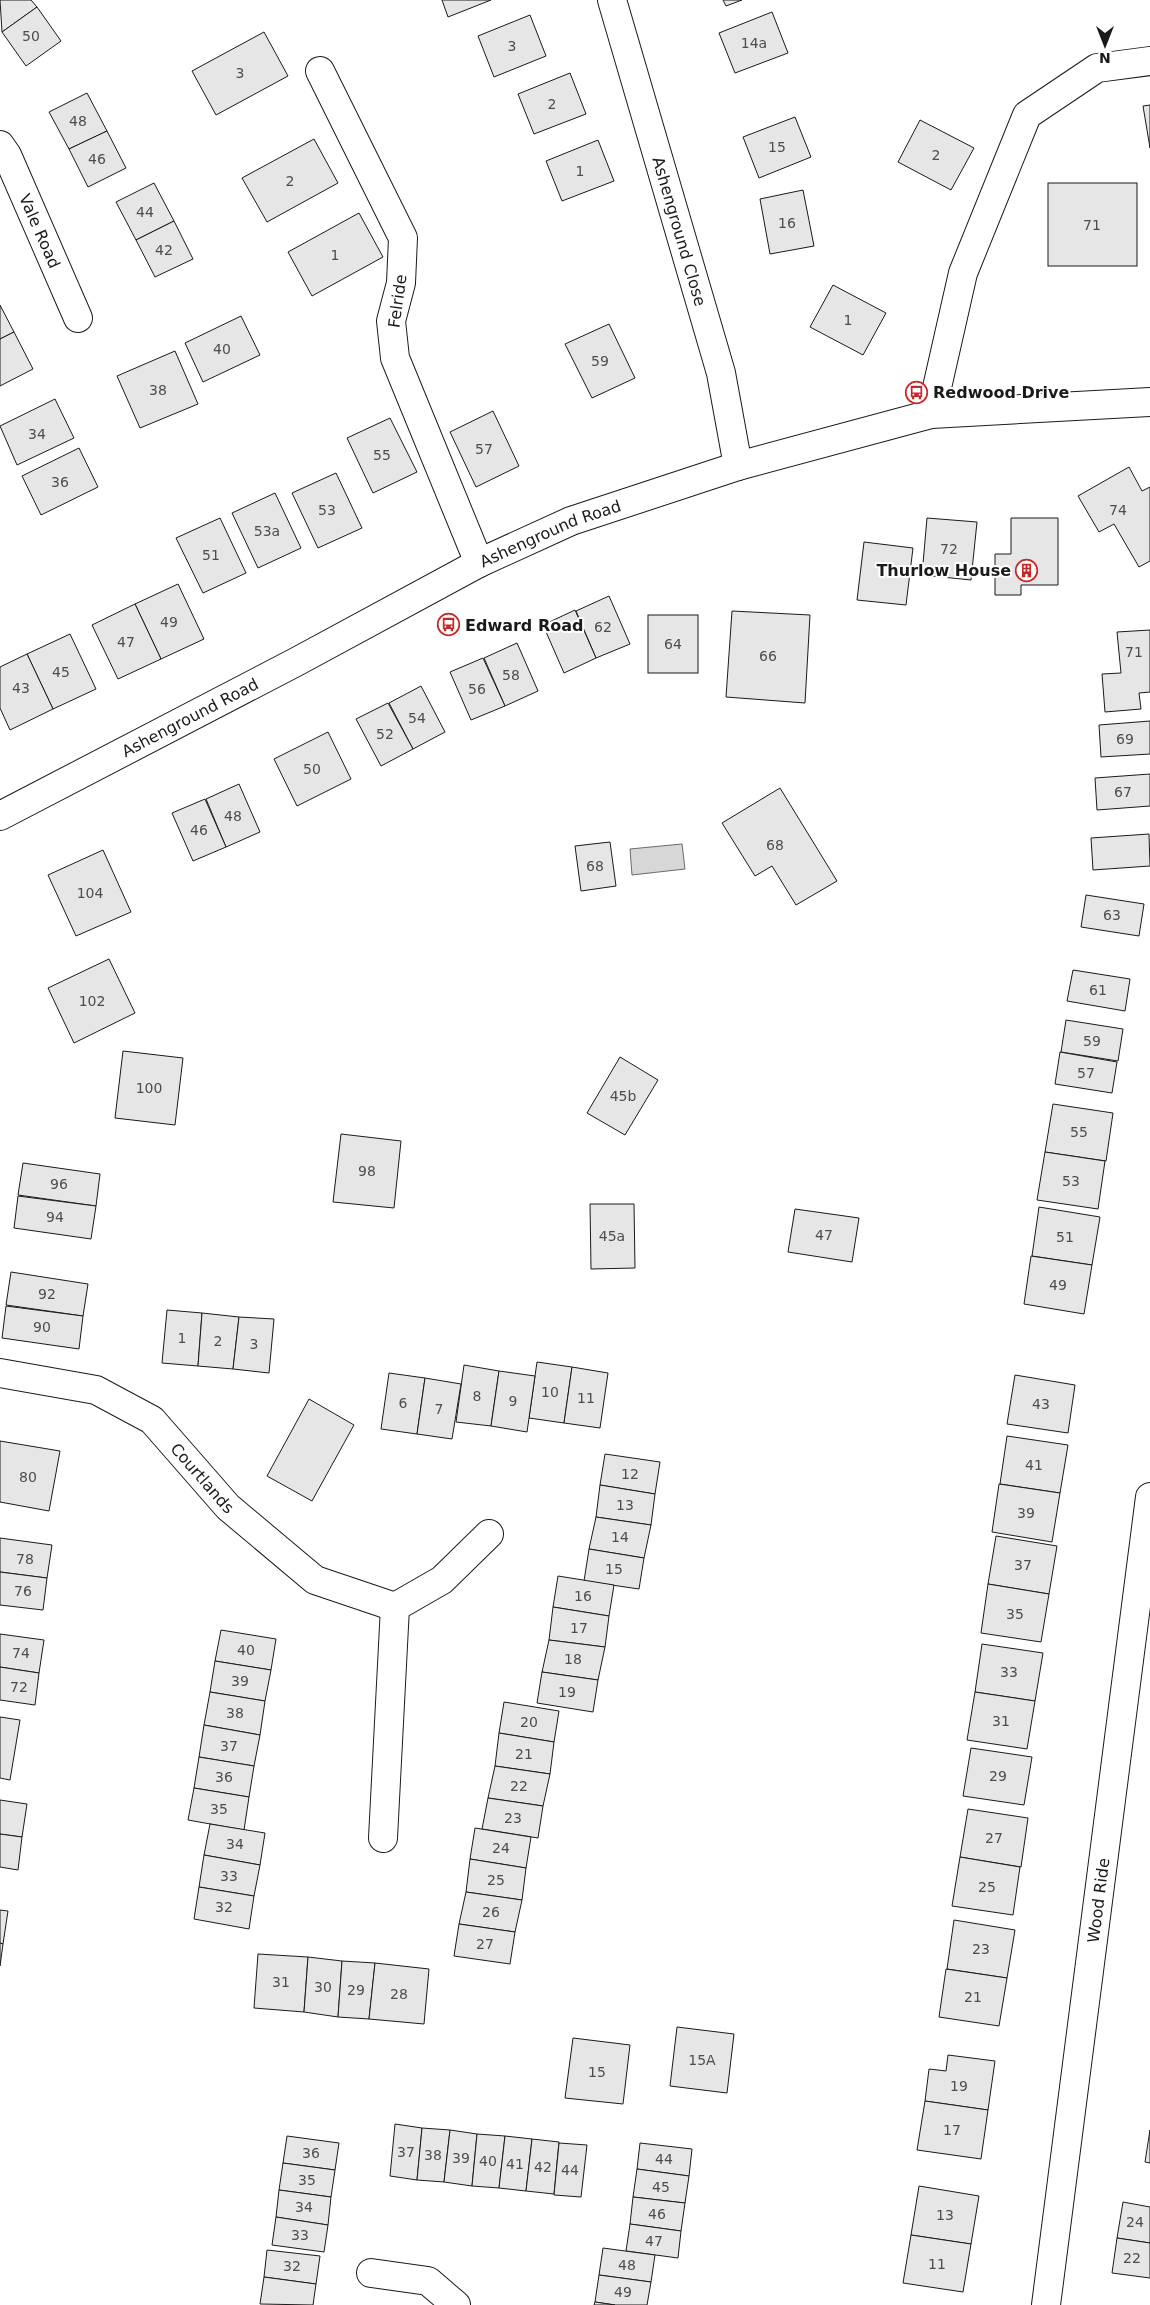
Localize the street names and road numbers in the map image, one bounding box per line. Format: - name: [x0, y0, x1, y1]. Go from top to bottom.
- street label: Ashenground Close: [648, 155, 710, 308]
- street label: Vale Road: [15, 191, 64, 271]
- street label: Felride: [384, 273, 411, 329]
- street label: Ashenground Road: [477, 496, 623, 571]
- street label: Ashenground Road: [119, 674, 262, 761]
- street label: Courtlands: [167, 1439, 238, 1518]
- street label: Wood Ride: [1084, 1857, 1113, 1944]

